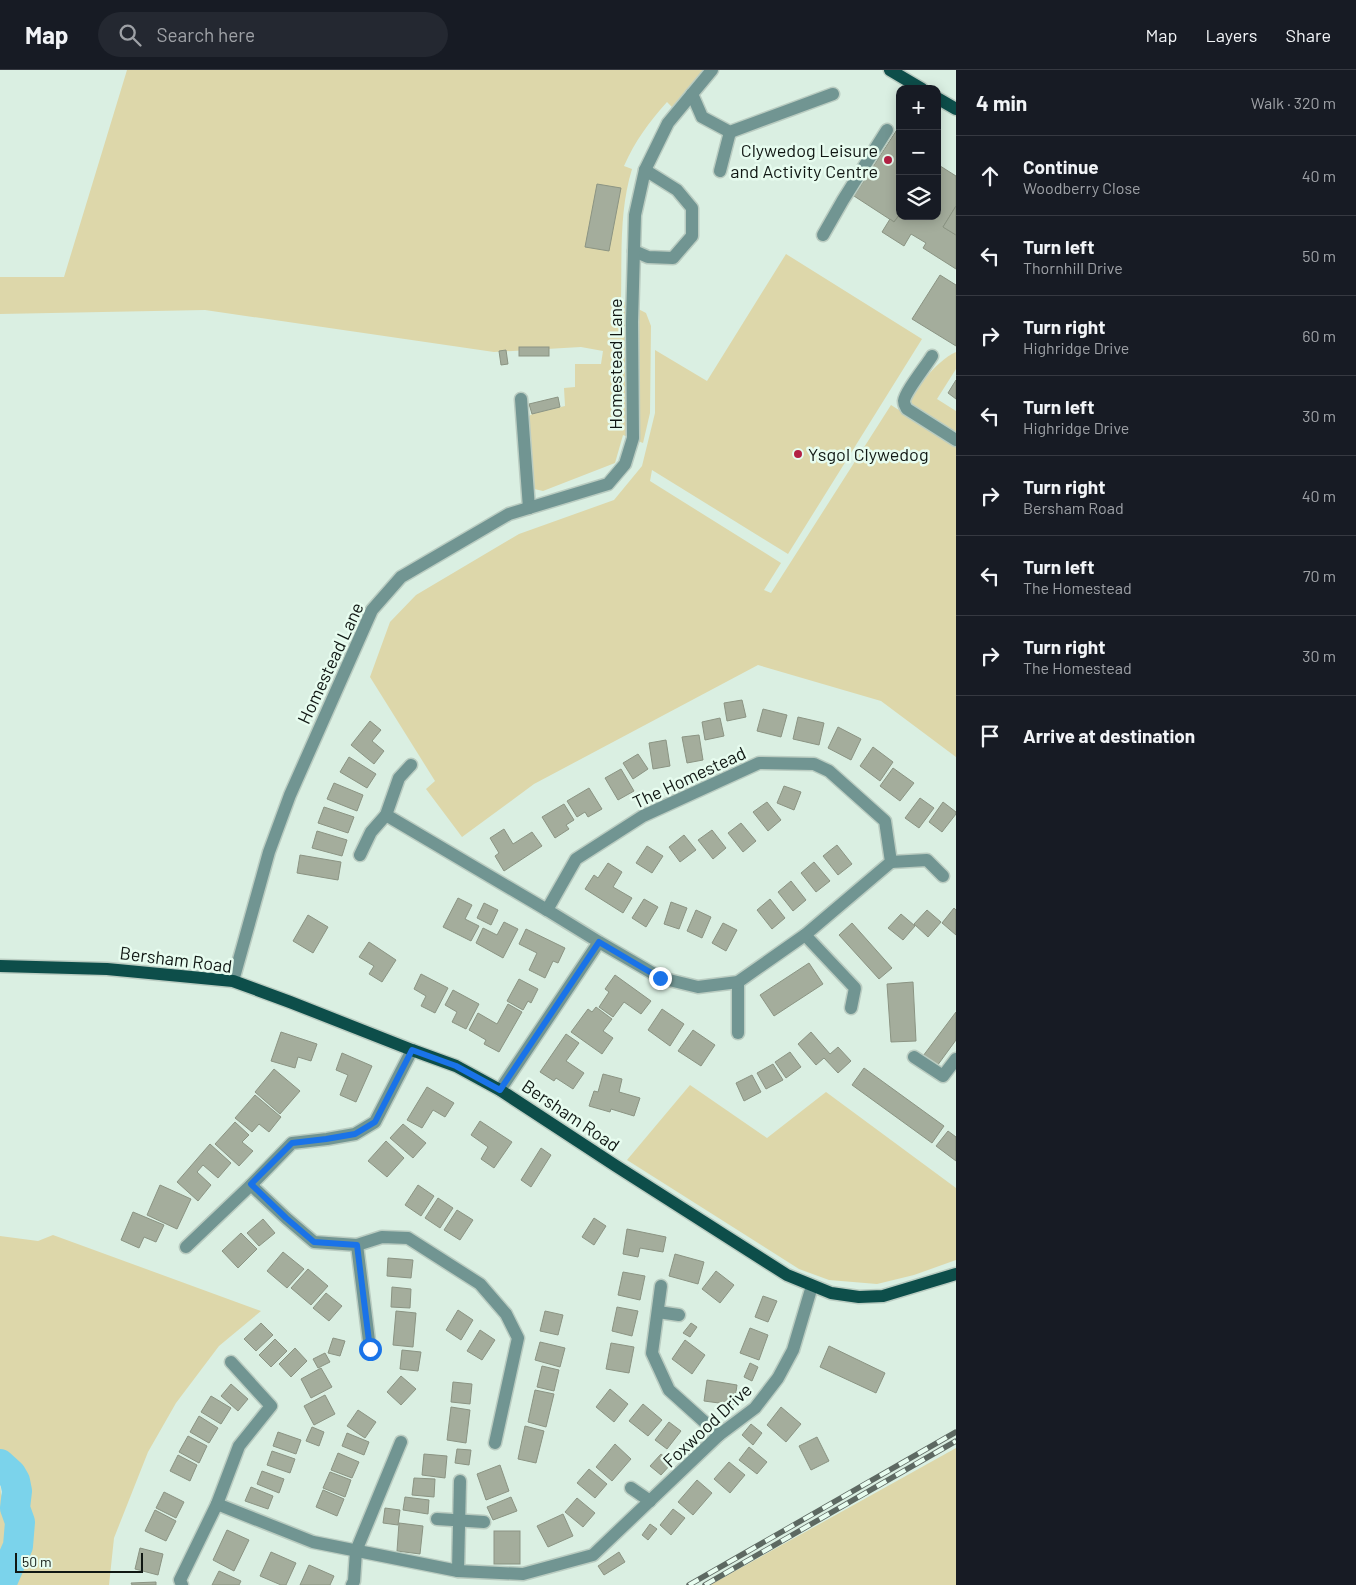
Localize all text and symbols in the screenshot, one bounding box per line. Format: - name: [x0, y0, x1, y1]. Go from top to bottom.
- search box: [98, 12, 448, 57]
- text: Map: [25, 20, 68, 49]
- icon: search: [116, 21, 144, 49]
- text: Search here: [156, 23, 255, 46]
- text: Map: [1145, 24, 1177, 46]
- text: Layers: [1205, 24, 1258, 46]
- text: Share: [1286, 24, 1331, 46]
- map controls: [896, 85, 941, 220]
- button: +: [896, 85, 941, 130]
- text: 4 min: [976, 90, 1027, 115]
- text: Walk · 320 m: [1251, 93, 1336, 112]
- button: −: [896, 130, 941, 175]
- place label: Clywedog Leisure and Activity Centre: [730, 139, 878, 182]
- marker: Clywedog Leisure and Activity Centre: [882, 154, 894, 166]
- text: Continue: [1023, 155, 1099, 178]
- icon: ahead: [976, 162, 1004, 190]
- text: 40 m: [1302, 166, 1336, 185]
- button: layers: [896, 175, 941, 220]
- text: Woodberry Close: [1023, 178, 1141, 197]
- text: Turn left: [1023, 235, 1094, 258]
- icon: left: [976, 242, 1004, 270]
- text: 50 m: [1302, 246, 1336, 265]
- text: Thornhill Drive: [1023, 258, 1123, 277]
- street label: Homestead Lane: [604, 298, 626, 430]
- text: Turn right: [1023, 315, 1105, 338]
- icon: right: [976, 322, 1004, 350]
- text: 60 m: [1302, 326, 1336, 345]
- text: Highridge Drive: [1023, 338, 1129, 357]
- text: Turn left: [1023, 395, 1094, 418]
- icon: left: [976, 402, 1004, 430]
- text: 30 m: [1302, 406, 1336, 425]
- text: Highridge Drive: [1023, 418, 1129, 437]
- place label: Ysgol Clywedog: [808, 443, 929, 465]
- marker: Ysgol Clywedog: [792, 448, 804, 460]
- text: Turn right: [1023, 475, 1105, 498]
- icon: right: [976, 482, 1004, 510]
- text: 40 m: [1302, 486, 1336, 505]
- text: Bersham Road: [1023, 498, 1124, 517]
- text: Turn left: [1023, 555, 1094, 578]
- icon: left: [976, 562, 1004, 590]
- text: 70 m: [1303, 566, 1336, 585]
- text: The Homestead: [1023, 578, 1132, 597]
- street label: Homestead Lane: [292, 599, 368, 727]
- text: Turn right: [1023, 635, 1105, 658]
- icon: right: [976, 642, 1004, 670]
- text: 30 m: [1302, 646, 1336, 665]
- text: The Homestead: [1023, 658, 1132, 677]
- icon: arrive: [976, 722, 1004, 750]
- text: Arrive at destination: [1023, 724, 1195, 747]
- street label: The Homestead: [629, 741, 749, 813]
- street label: Bersham Road: [118, 941, 234, 977]
- route end: [649, 967, 672, 990]
- street label: Bersham Road: [518, 1074, 624, 1156]
- route start: [359, 1338, 382, 1361]
- street label: Foxwood Drive: [658, 1378, 756, 1472]
- scale bar: [15, 1550, 142, 1573]
- text: 50 m: [22, 1553, 51, 1570]

